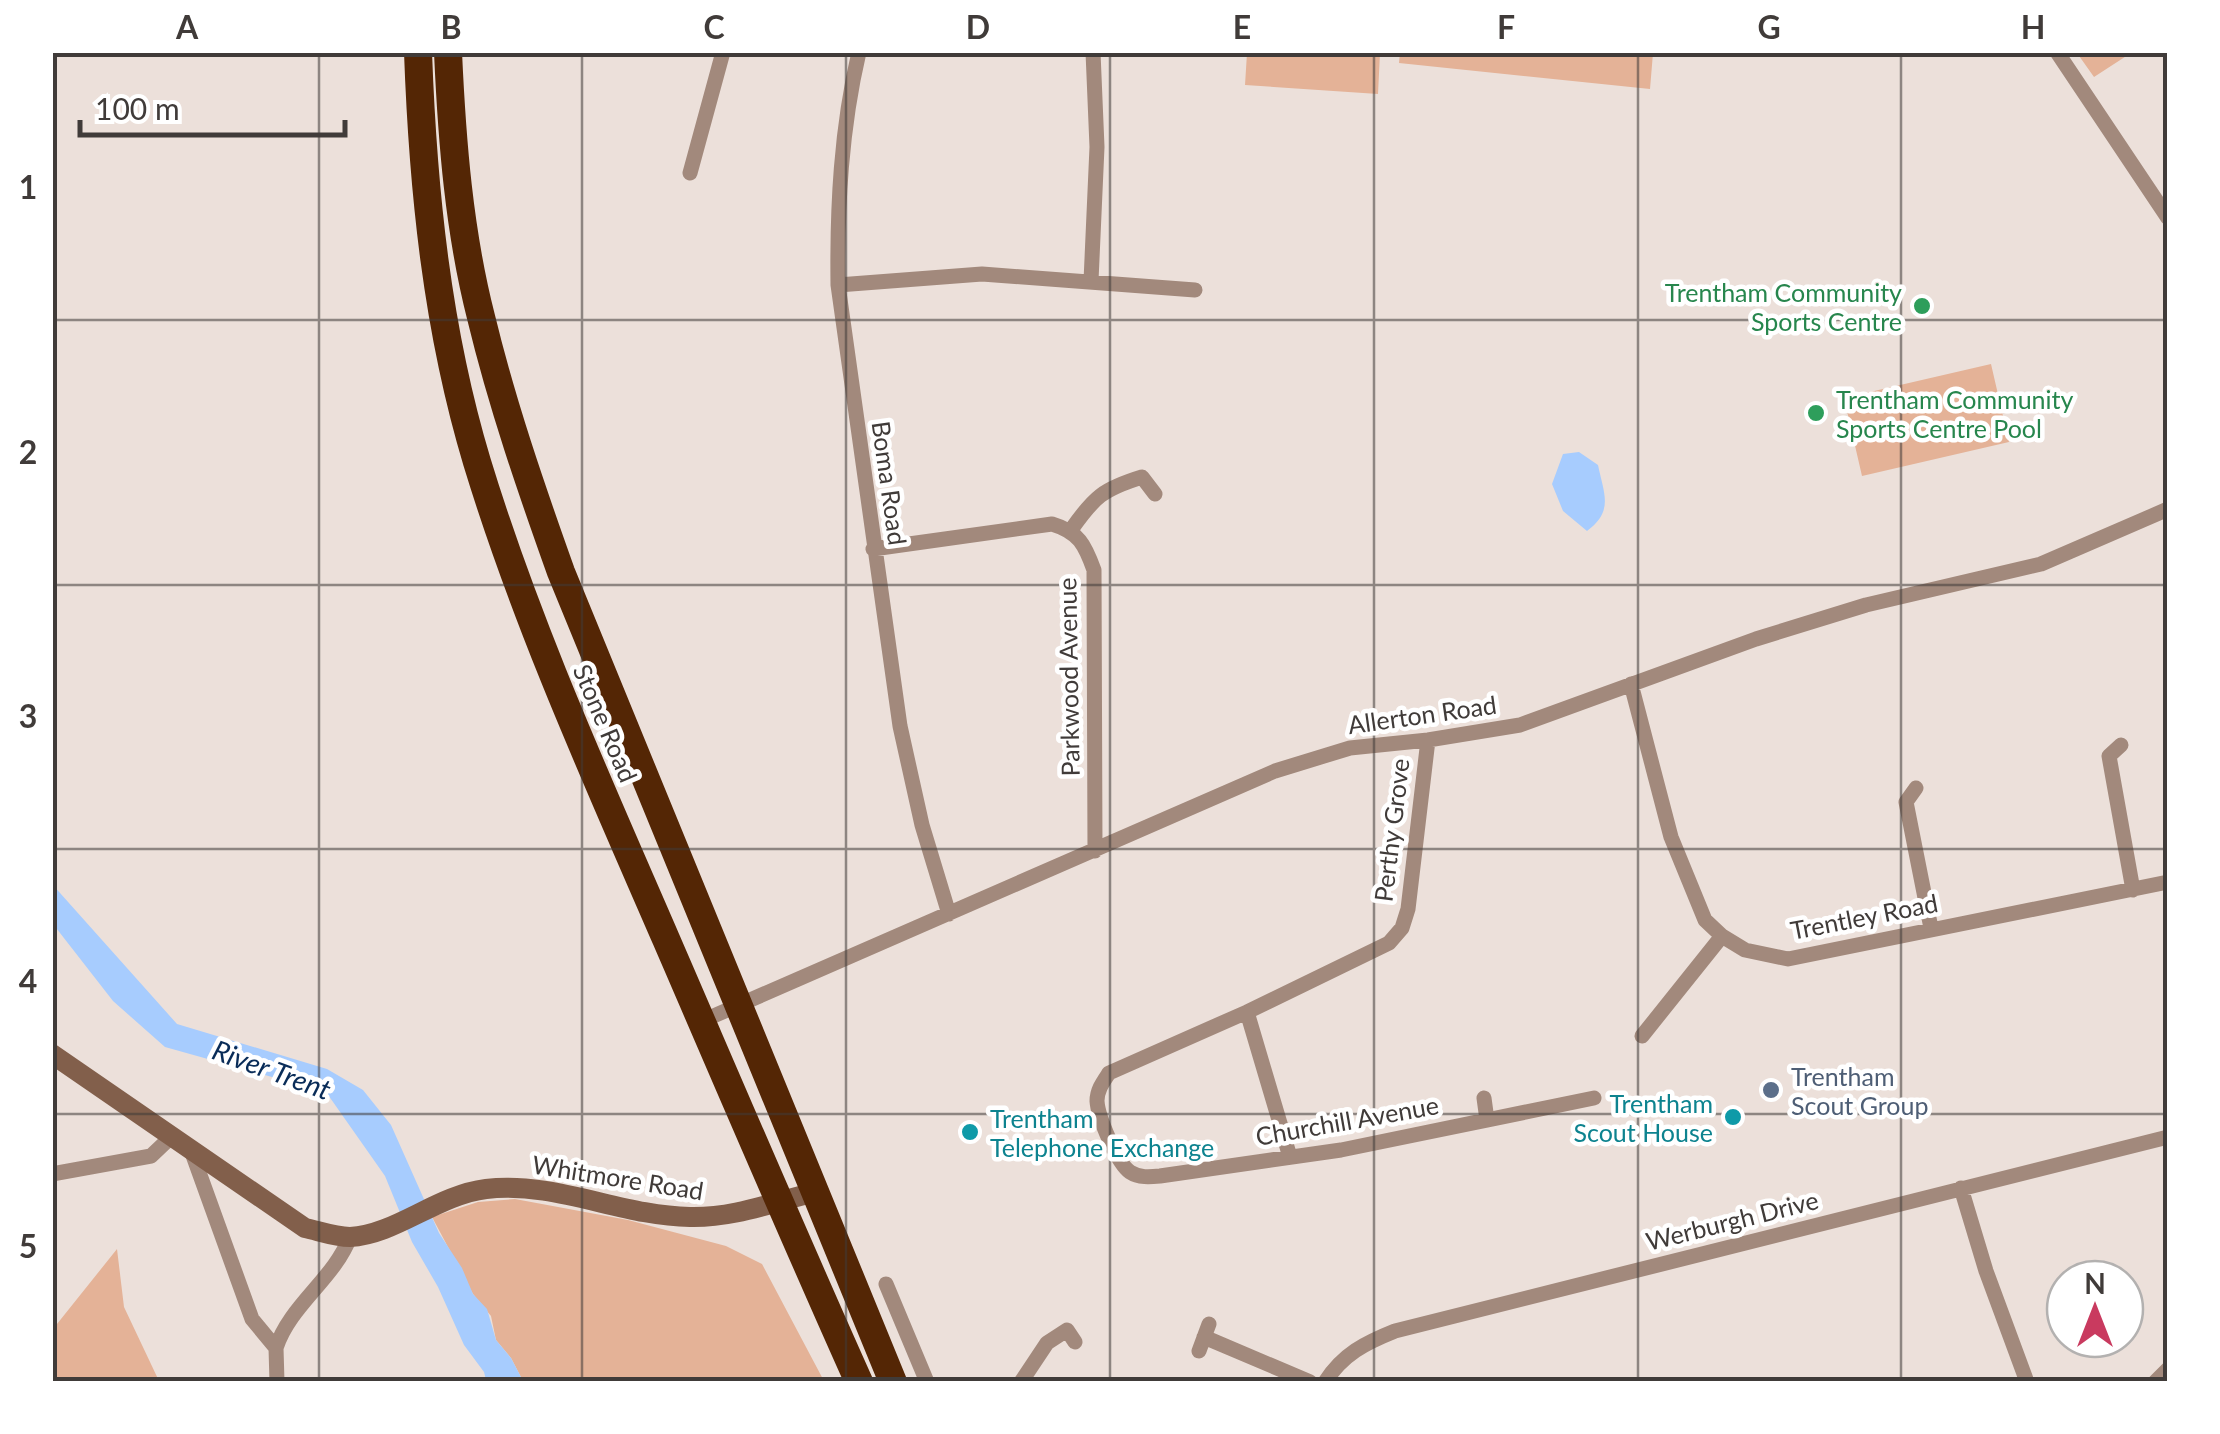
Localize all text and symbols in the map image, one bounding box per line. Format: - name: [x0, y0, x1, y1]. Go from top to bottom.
- text: A: [175, 7, 199, 46]
- text: B: [440, 7, 462, 46]
- text: C: [703, 7, 725, 46]
- text: D: [966, 7, 990, 46]
- text: E: [1233, 7, 1251, 46]
- text: F: [1497, 7, 1515, 46]
- text: G: [1757, 7, 1781, 46]
- text: H: [2021, 7, 2045, 46]
- scale bar: [80, 75, 345, 137]
- text: 100 m: [95, 90, 180, 126]
- text: 1: [19, 167, 37, 206]
- place label: Trentham Community Sports Centre: [1665, 277, 1902, 336]
- marker: Trentham Community Sports Centre: [1911, 295, 1933, 317]
- place label: Trentham Community Sports Centre Pool: [1836, 384, 2073, 443]
- marker: Trentham Community Sports Centre Pool: [1805, 402, 1827, 424]
- street label: Boma Road: [866, 419, 914, 547]
- text: 2: [19, 432, 37, 471]
- street label: Parkwood Avenue: [1051, 577, 1085, 777]
- street label: Stone Road: [568, 660, 644, 786]
- street label: Allerton Road: [1346, 689, 1498, 739]
- text: 3: [19, 696, 37, 735]
- street label: Perthy Grove: [1367, 757, 1415, 903]
- street label: Trentley Road: [1788, 887, 1940, 945]
- text: 4: [19, 961, 37, 1000]
- water label: River Trent: [208, 1032, 336, 1106]
- place label: Trentham Scout Group: [1791, 1061, 1928, 1120]
- marker: Trentham Scout Group: [1760, 1079, 1782, 1101]
- place label: Trentham Scout House: [1573, 1088, 1713, 1147]
- street label: Churchill Avenue: [1253, 1089, 1441, 1151]
- place label: Trentham Telephone Exchange: [990, 1103, 1214, 1162]
- marker: Trentham Scout House: [1722, 1106, 1744, 1128]
- marker: Trentham Telephone Exchange: [959, 1121, 981, 1143]
- street label: Whitmore Road: [530, 1149, 706, 1205]
- street label: Werburgh Drive: [1643, 1184, 1821, 1256]
- text: 5: [19, 1226, 37, 1265]
- north arrow: [2045, 1259, 2145, 1359]
- text: N: [2084, 1266, 2106, 1300]

